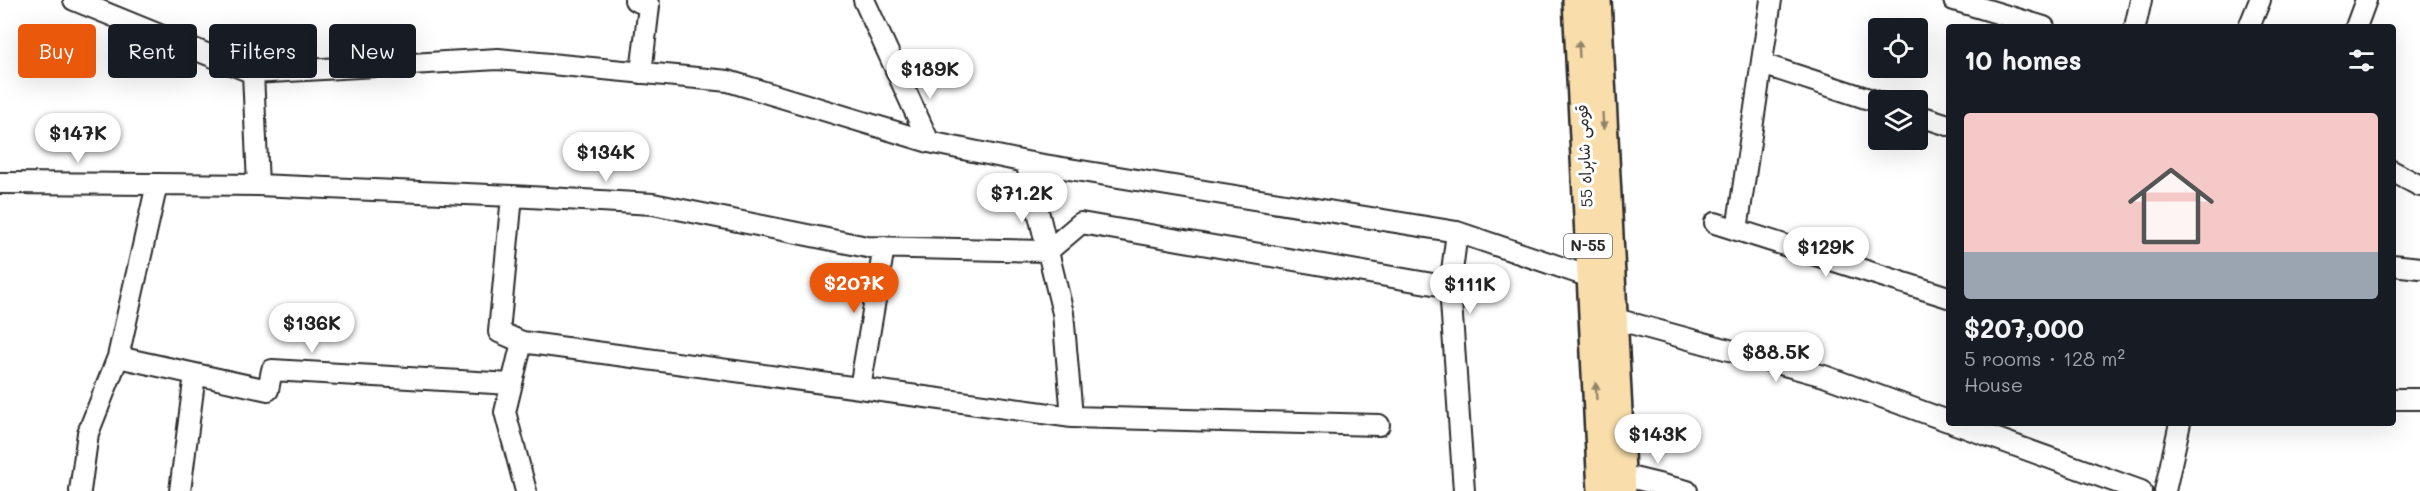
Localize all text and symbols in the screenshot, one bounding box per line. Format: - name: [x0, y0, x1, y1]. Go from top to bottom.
- map controls: [1868, 18, 1928, 150]
- button: locate: [1868, 18, 1928, 78]
- chip: Buy: [18, 24, 96, 78]
- chip: Rent: [108, 24, 197, 78]
- chip: Filters: [209, 24, 317, 78]
- chip: New: [329, 24, 416, 78]
- one-way arrow: [1575, 40, 1584, 59]
- text: 10 homes: [1964, 43, 2082, 77]
- icon: filters: [2345, 44, 2378, 77]
- pin: $189K: [888, 49, 972, 100]
- text: $189K: [901, 55, 959, 81]
- button: layers: [1868, 90, 1928, 150]
- street label: قومی شاہراہ 55: [1570, 104, 1600, 208]
- one-way arrow: [1598, 112, 1607, 131]
- pin: $147K: [36, 113, 120, 164]
- text: $147K: [49, 119, 107, 145]
- pin: $134K: [564, 132, 648, 183]
- text: $134K: [576, 138, 636, 164]
- icon: home: [2117, 152, 2225, 260]
- pin: $71.2K: [973, 173, 1071, 224]
- text: $71.2K: [991, 179, 1053, 205]
- pin: $129K: [1784, 227, 1868, 278]
- text: $129K: [1797, 233, 1855, 259]
- road number: N-55: [1564, 234, 1612, 258]
- pin: $207K: [812, 263, 896, 314]
- pin: $111K: [1428, 264, 1512, 315]
- text: $207K: [824, 269, 884, 295]
- text: $111K: [1444, 270, 1496, 296]
- pin: $136K: [270, 303, 354, 354]
- text: $136K: [283, 309, 341, 335]
- text: $207,000: [1964, 311, 2084, 345]
- pin: $88.5K: [1727, 332, 1825, 383]
- text: $88.5K: [1742, 338, 1810, 364]
- text: 5 rooms · 128 m²: [1964, 345, 2125, 371]
- text: House: [1964, 371, 2023, 397]
- one-way arrow: [1592, 381, 1601, 400]
- pin: $143K: [1616, 414, 1700, 465]
- text: $143K: [1628, 420, 1688, 446]

